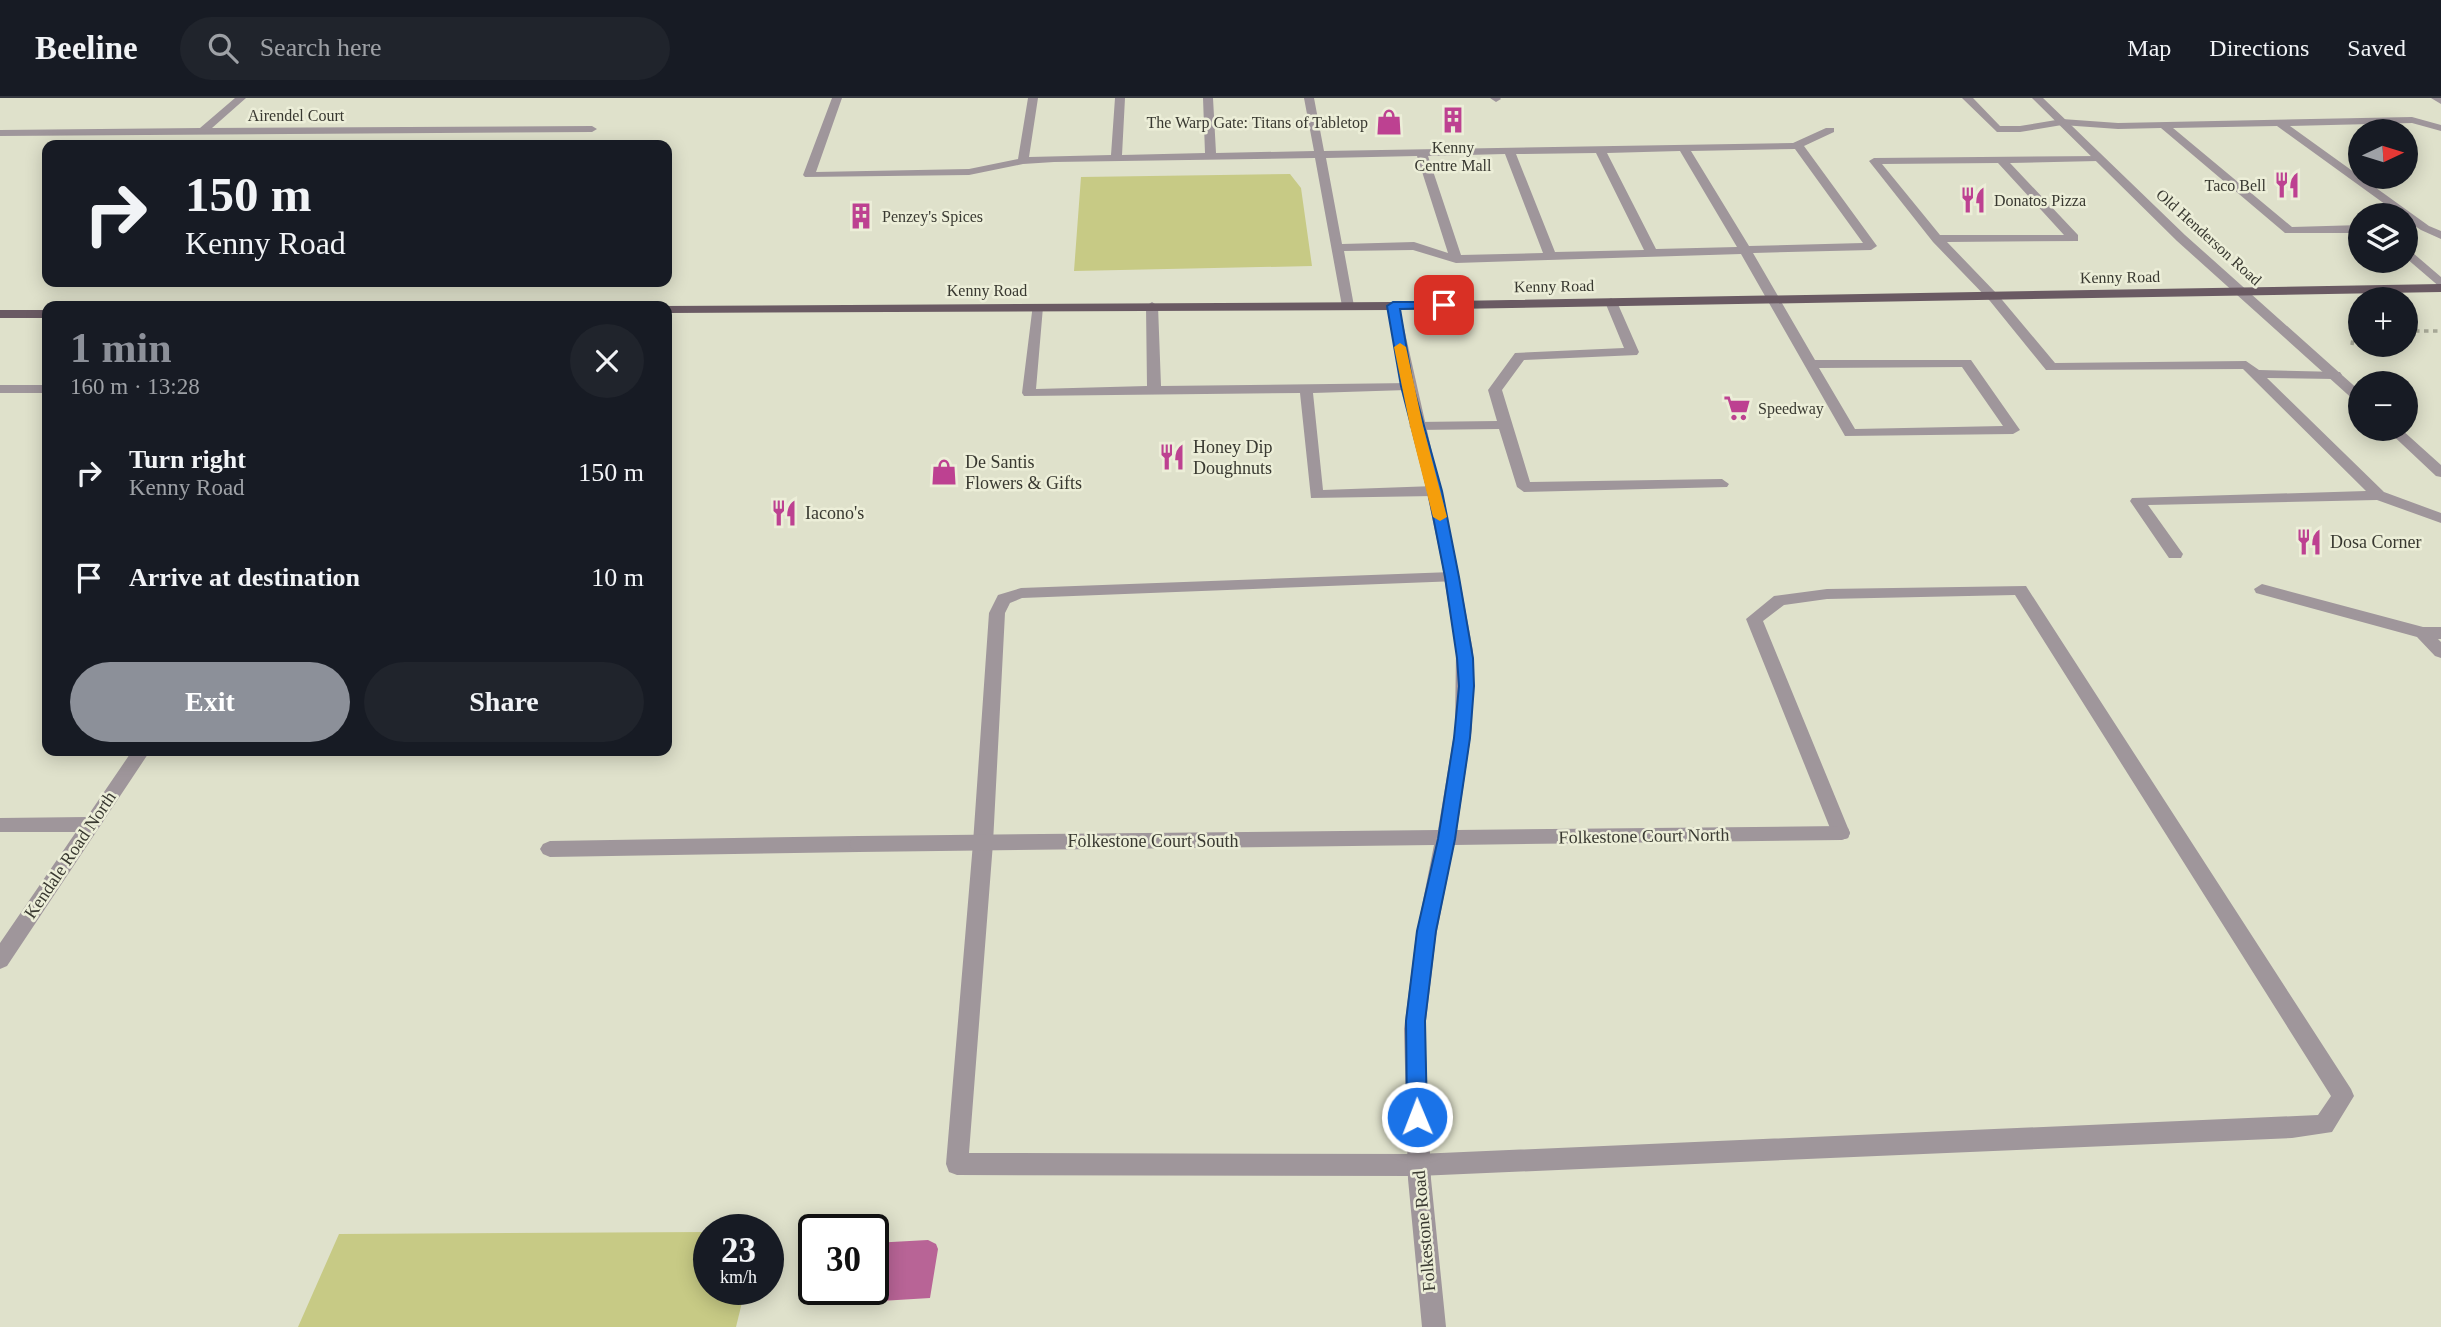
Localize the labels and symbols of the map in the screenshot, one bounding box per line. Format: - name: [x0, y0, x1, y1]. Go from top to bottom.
- building icon: Kenny Centre Mall: [1438, 105, 1468, 135]
- street label: Airendel Court: [248, 107, 345, 124]
- shop icon: The Warp Gate: Titans of Tabletop: [1374, 107, 1404, 137]
- place label: The Warp Gate: Titans of Tabletop: [1147, 114, 1368, 132]
- north arrow: [2348, 119, 2418, 189]
- place label: Kenny Centre Mall: [1415, 139, 1492, 174]
- restaurant icon: Taco Bell: [2272, 170, 2302, 200]
- place label: Taco Bell: [2204, 177, 2267, 194]
- restaurant icon: Donatos Pizza: [1958, 185, 1988, 215]
- street label: Old Henderson Road: [2153, 185, 2265, 289]
- place label: Donatos Pizza: [1994, 192, 2086, 209]
- building icon: Penzey's Spices: [846, 201, 876, 231]
- place label: Penzey's Spices: [882, 208, 983, 226]
- street label: Kenny Road: [2080, 268, 2160, 287]
- pin: [1414, 275, 1474, 335]
- street label: Kenny Road: [1514, 277, 1594, 296]
- street label: Kenny Road: [947, 282, 1027, 300]
- supermarket icon: Speedway: [1722, 393, 1752, 423]
- place label: Speedway: [1758, 400, 1824, 418]
- place label: Honey Dip Doughnuts: [1193, 437, 1273, 478]
- restaurant icon: Honey Dip Doughnuts: [1157, 442, 1187, 472]
- place label: De Santis Flowers & Gifts: [965, 452, 1082, 493]
- shop icon: De Santis Flowers & Gifts: [929, 457, 959, 487]
- restaurant icon: Iacono's: [769, 498, 799, 528]
- place label: Iacono's: [805, 503, 864, 523]
- restaurant icon: Dosa Corner: [2294, 527, 2324, 557]
- place label: Dosa Corner: [2330, 532, 2421, 552]
- street label: Kendale Road North: [20, 788, 120, 922]
- street label: Folkestone Court North: [1558, 825, 1730, 847]
- street label: Folkestone Court South: [1067, 831, 1239, 851]
- position arrow: [1380, 1080, 1454, 1154]
- street label: Folkestone Road: [1409, 1170, 1439, 1292]
- speed limit sign: 30: [798, 1214, 889, 1305]

